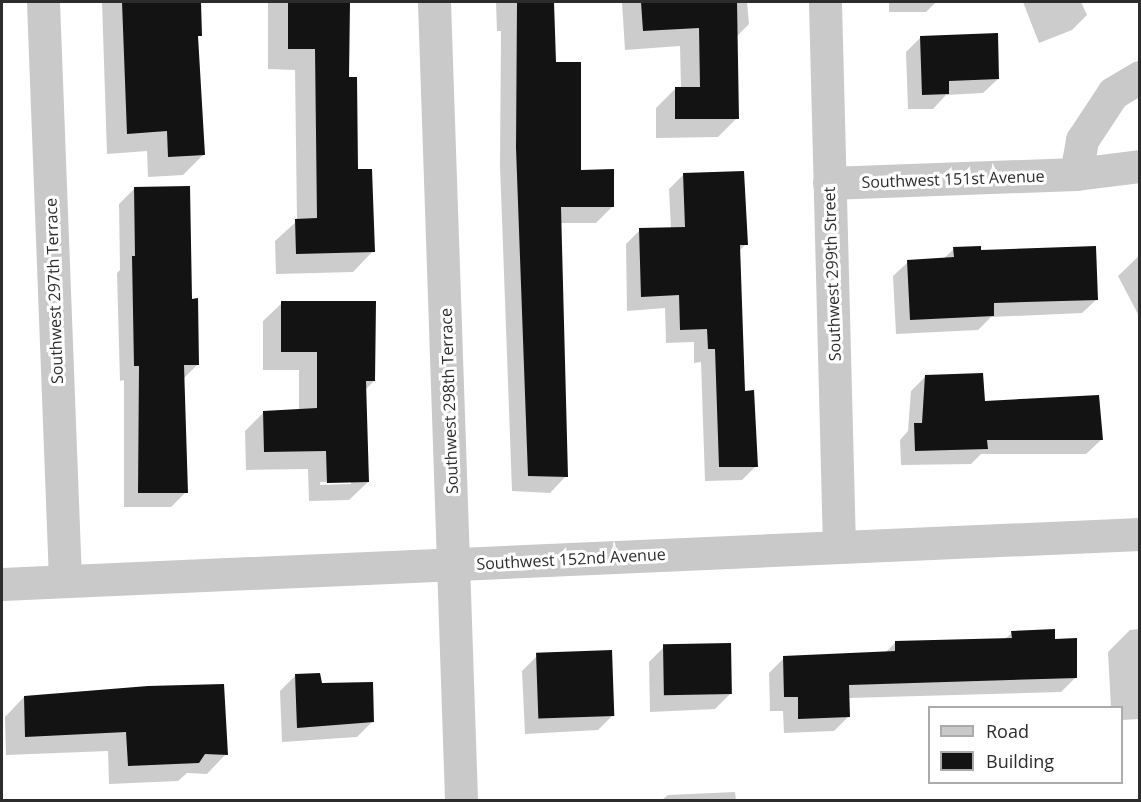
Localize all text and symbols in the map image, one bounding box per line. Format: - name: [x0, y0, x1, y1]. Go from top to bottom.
- street label: Southwest 151st Avenue: [861, 166, 1045, 192]
- street label: Southwest 299th Street: [819, 187, 845, 361]
- street label: Southwest 297th Terrace: [41, 198, 67, 384]
- street label: Southwest 298th Terrace: [436, 308, 462, 494]
- street label: Southwest 152nd Avenue: [476, 544, 666, 574]
- legend: [928, 706, 1123, 784]
- text: Road: [986, 719, 1029, 743]
- text: Building: [986, 749, 1054, 773]

